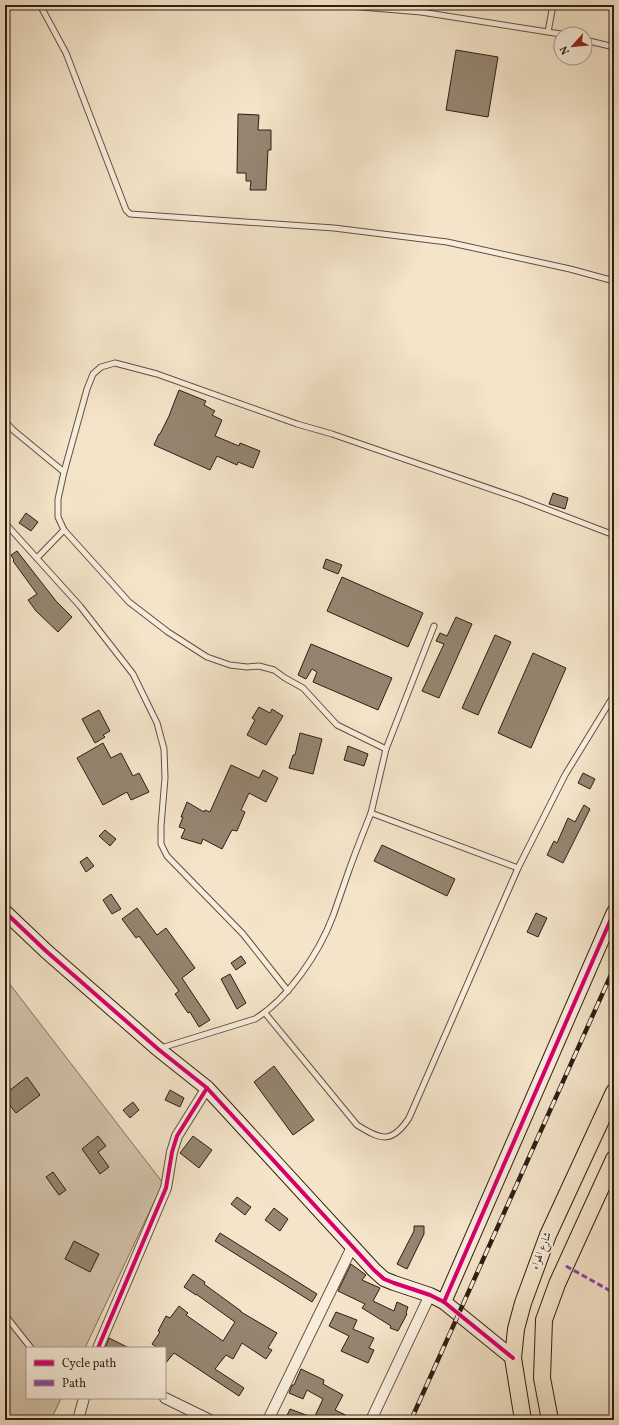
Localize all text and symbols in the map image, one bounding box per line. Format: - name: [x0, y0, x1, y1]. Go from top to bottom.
- north arrow: [553, 26, 593, 66]
- text: N: [557, 43, 574, 57]
- street label: شارع الهواء: [528, 1230, 557, 1272]
- legend: [26, 1347, 166, 1399]
- text: Cycle path: [62, 1356, 117, 1372]
- text: Path: [62, 1376, 86, 1392]

